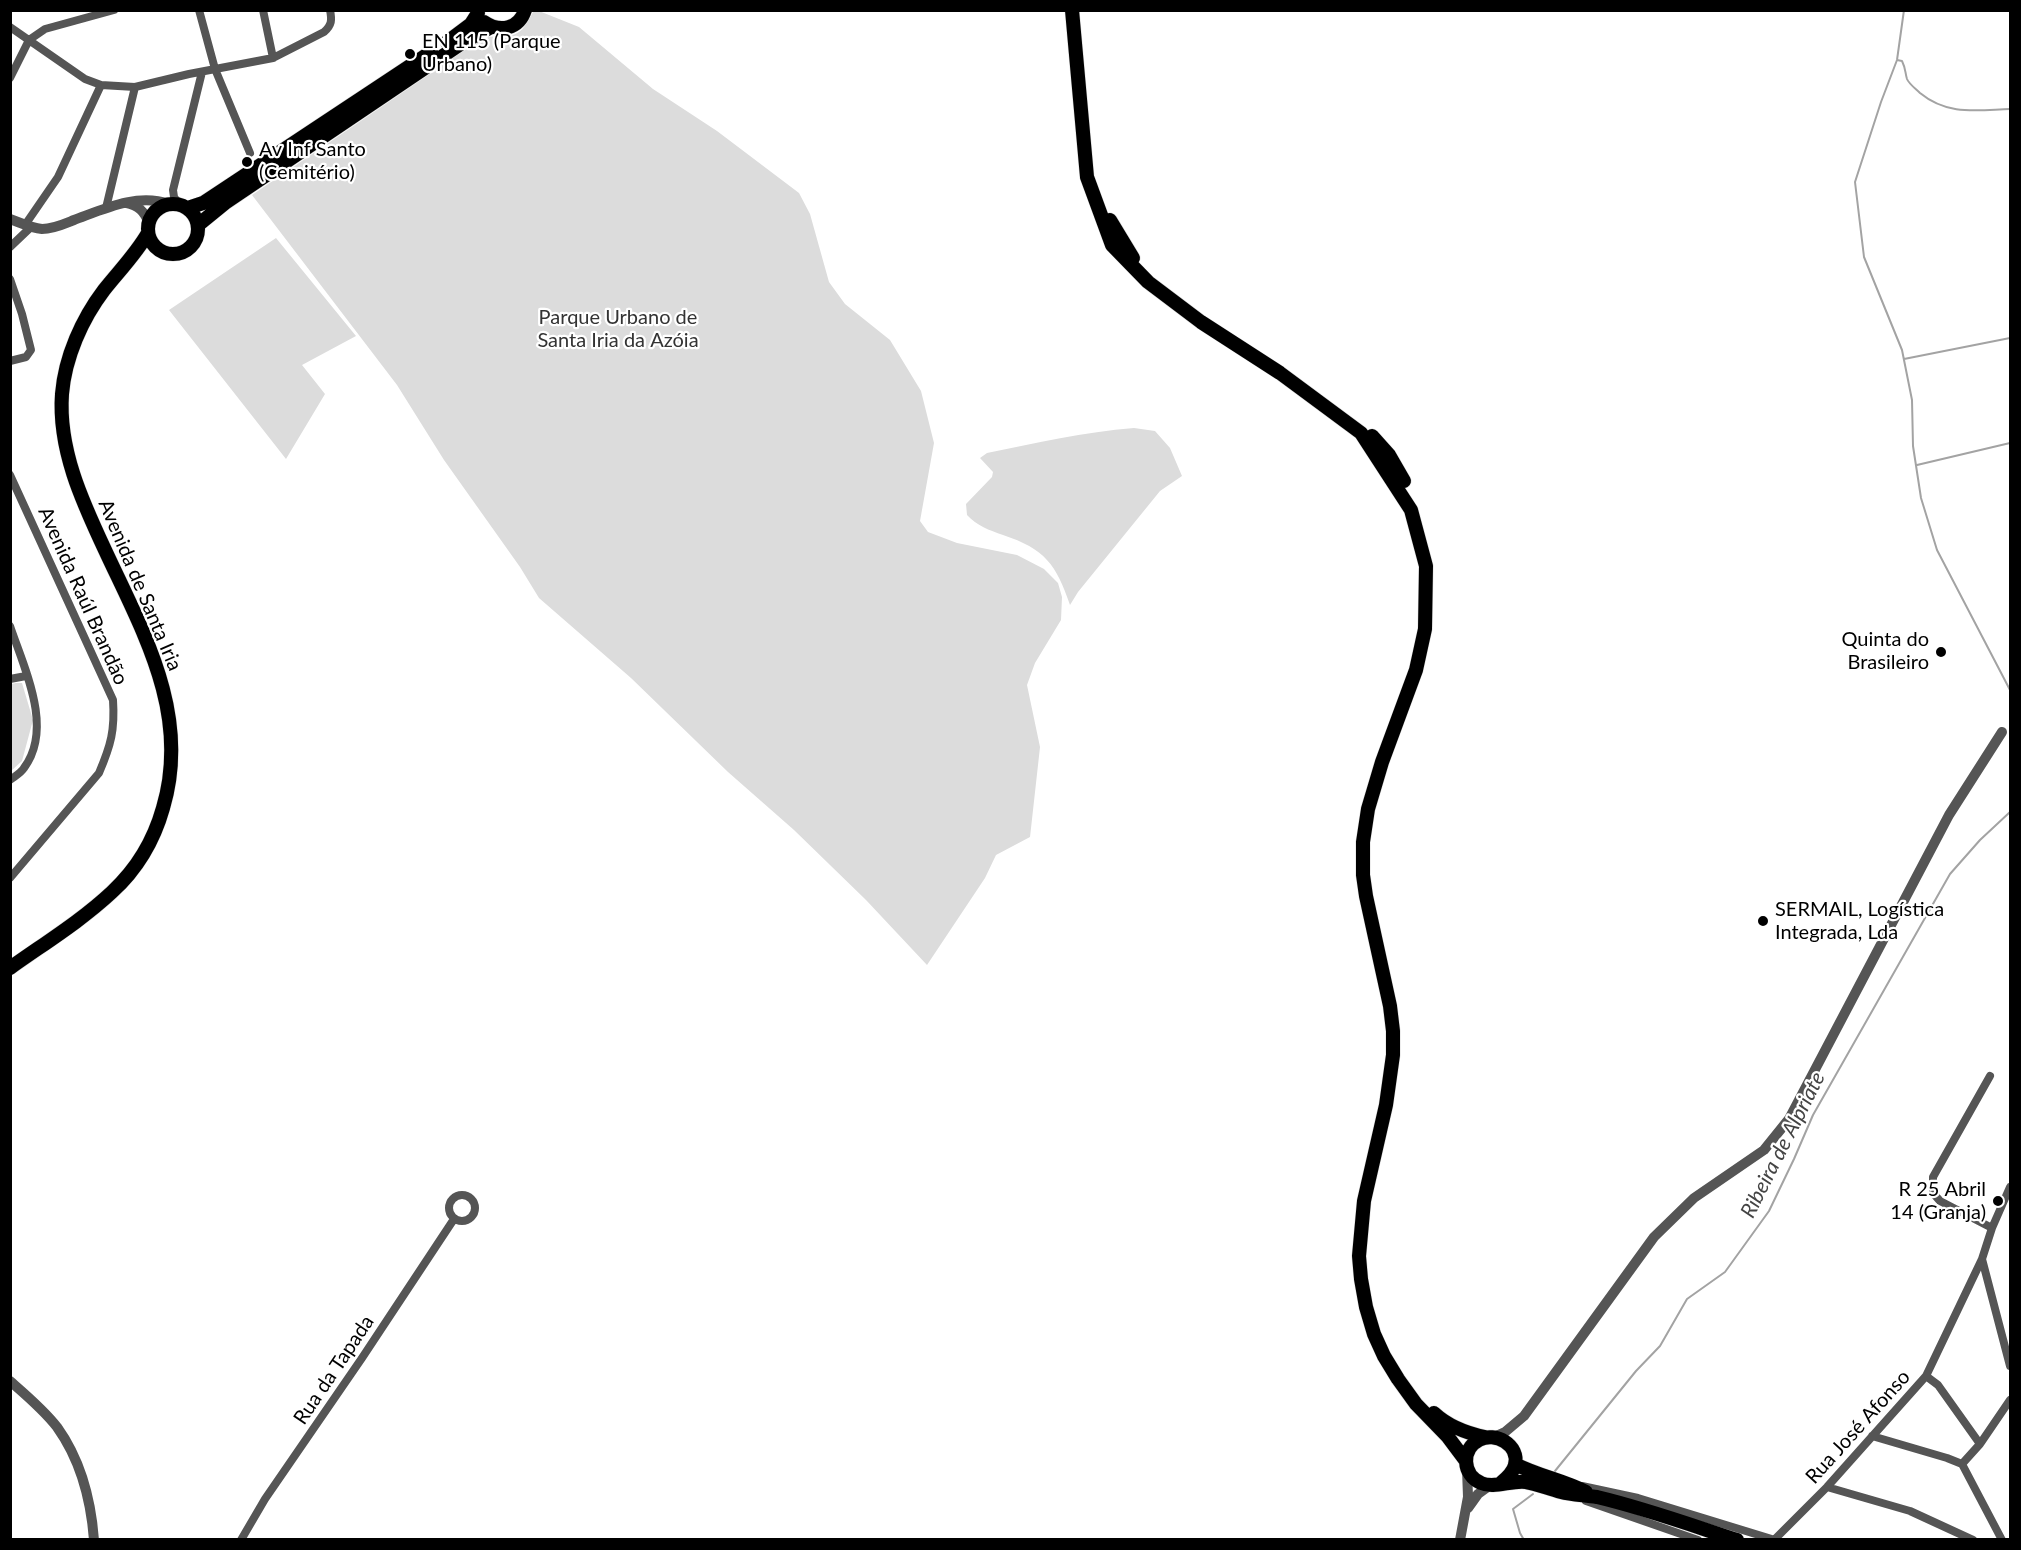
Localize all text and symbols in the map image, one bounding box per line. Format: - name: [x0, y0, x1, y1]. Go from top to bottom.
- place label: EN 115 (Parque Urbano): [422, 30, 561, 77]
- marker: EN 115 (Parque Urbano): [403, 47, 417, 61]
- place label: Av Inf Santo (Cemitério): [259, 138, 366, 185]
- marker: Av Inf Santo (Cemitério): [240, 155, 254, 169]
- park label: Parque Urbano de Santa Iria da Azóia: [537, 306, 699, 353]
- street label: Avenida de Santa Iria: [93, 496, 187, 674]
- street label: Avenida Raúl Brandão: [33, 503, 133, 689]
- place label: Quinta do Brasileiro: [1841, 628, 1929, 675]
- marker: Quinta do Brasileiro: [1934, 645, 1948, 659]
- place label: SERMAIL, Logística Integrada, Lda: [1775, 898, 1944, 945]
- marker: SERMAIL, Logística Integrada, Lda: [1756, 914, 1770, 928]
- water label: Ribeira de Alpriate: [1735, 1068, 1831, 1222]
- place label: R 25 Abril 14 (Granja): [1890, 1178, 1986, 1225]
- marker: R 25 Abril 14 (Granja): [1991, 1194, 2005, 1208]
- street label: Rua da Tapada: [289, 1311, 379, 1429]
- street label: Rua José Afonso: [1801, 1365, 1915, 1489]

